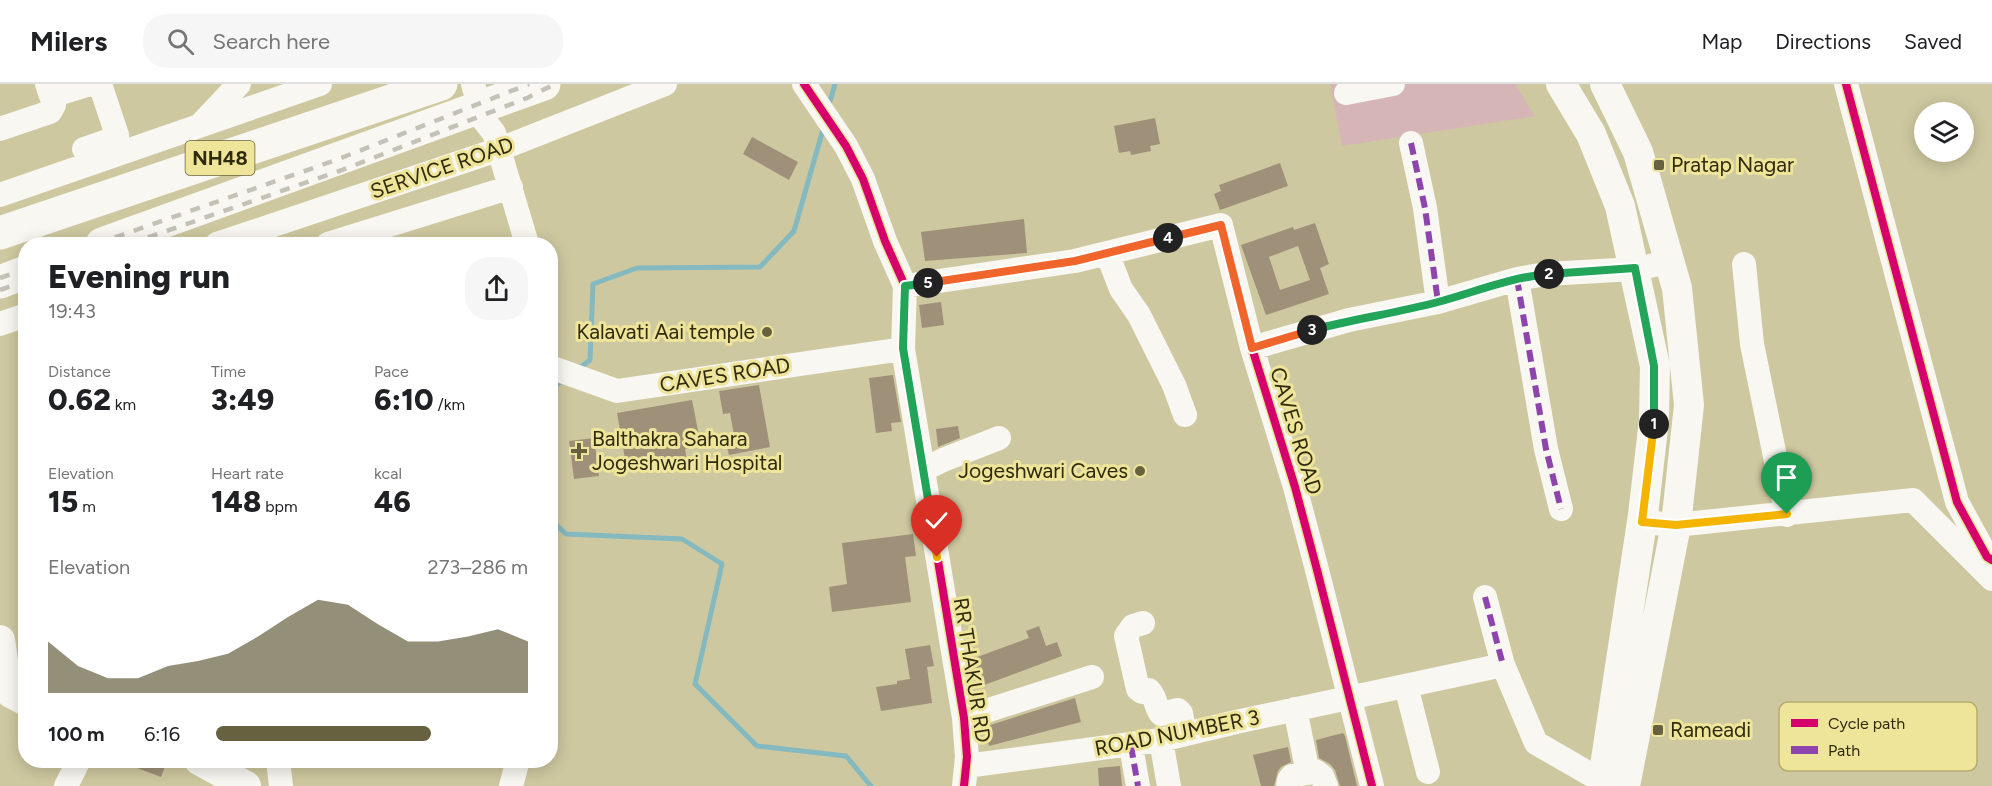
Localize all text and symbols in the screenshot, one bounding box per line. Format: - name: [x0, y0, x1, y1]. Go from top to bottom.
- search box: [143, 14, 563, 68]
- text: Milers: [30, 24, 107, 58]
- icon: search: [164, 25, 197, 58]
- text: Search here: [212, 28, 330, 55]
- text: Map: [1701, 29, 1742, 54]
- text: Directions: [1775, 29, 1871, 54]
- text: Saved: [1904, 29, 1962, 54]
- map controls: [1914, 102, 1974, 162]
- button: layers: [1914, 102, 1974, 162]
- street label: SERVICE ROAD: [367, 131, 517, 204]
- road number: NH48: [186, 141, 254, 175]
- place label: Pratap Nagar: [1671, 152, 1794, 177]
- marker: Pratap Nagar: [1652, 158, 1666, 172]
- pin: 4: [1153, 223, 1183, 253]
- text: 4: [1163, 228, 1173, 247]
- text: Evening run: [48, 257, 230, 296]
- button: share: [465, 257, 528, 320]
- pin: 2: [1534, 259, 1564, 289]
- text: 2: [1544, 264, 1554, 283]
- pin: 5: [913, 268, 943, 298]
- text: 5: [923, 273, 933, 292]
- text: 19:43: [48, 299, 96, 323]
- pin: 3: [1297, 315, 1327, 345]
- place label: Kalavati Aai temple: [577, 319, 755, 344]
- text: 3: [1308, 320, 1316, 339]
- marker: Kalavati Aai temple: [760, 325, 774, 339]
- street label: CAVES ROAD: [658, 352, 792, 397]
- text: Distance: [48, 362, 111, 381]
- text: Time: [211, 362, 246, 381]
- text: Pace: [374, 362, 409, 381]
- street label: CAVES ROAD: [1265, 364, 1328, 497]
- text: 0.62: [48, 381, 111, 418]
- text: 3:49: [211, 381, 274, 418]
- text: 6:10: [374, 381, 434, 418]
- text: km: [111, 395, 136, 414]
- text: /km: [434, 395, 465, 414]
- pin: 1: [1639, 409, 1669, 439]
- text: 1: [1651, 414, 1657, 433]
- place label: Balthakra Sahara Jogeshwari Hospital: [592, 426, 782, 475]
- marker: Balthakra Sahara Jogeshwari Hospital: [570, 442, 588, 460]
- pin: [1761, 452, 1812, 514]
- place label: Jogeshwari Caves: [958, 458, 1128, 483]
- icon: arrive: [1770, 461, 1803, 494]
- text: Elevation: [48, 464, 114, 483]
- text: Heart rate: [211, 464, 284, 483]
- text: kcal: [374, 464, 402, 483]
- marker: Jogeshwari Caves: [1133, 464, 1147, 478]
- text: 15: [48, 483, 78, 520]
- text: 148: [211, 483, 261, 520]
- text: 46: [374, 483, 411, 520]
- pin: [911, 495, 962, 557]
- text: m: [78, 497, 96, 516]
- text: bpm: [261, 497, 298, 516]
- icon: check: [920, 504, 953, 537]
- text: Elevation: [48, 555, 130, 579]
- text: 273–286 m: [427, 555, 528, 579]
- street label: RR THAKUR RD: [949, 596, 996, 744]
- legend: [1779, 702, 1977, 771]
- street label: ROAD NUMBER 3: [1092, 704, 1261, 761]
- text: Cycle path: [1828, 714, 1905, 733]
- place label: Rameadi: [1670, 717, 1751, 742]
- text: 100 m: [48, 722, 105, 746]
- text: 6:16: [144, 722, 180, 746]
- marker: Rameadi: [1651, 723, 1665, 737]
- text: Path: [1828, 741, 1860, 760]

